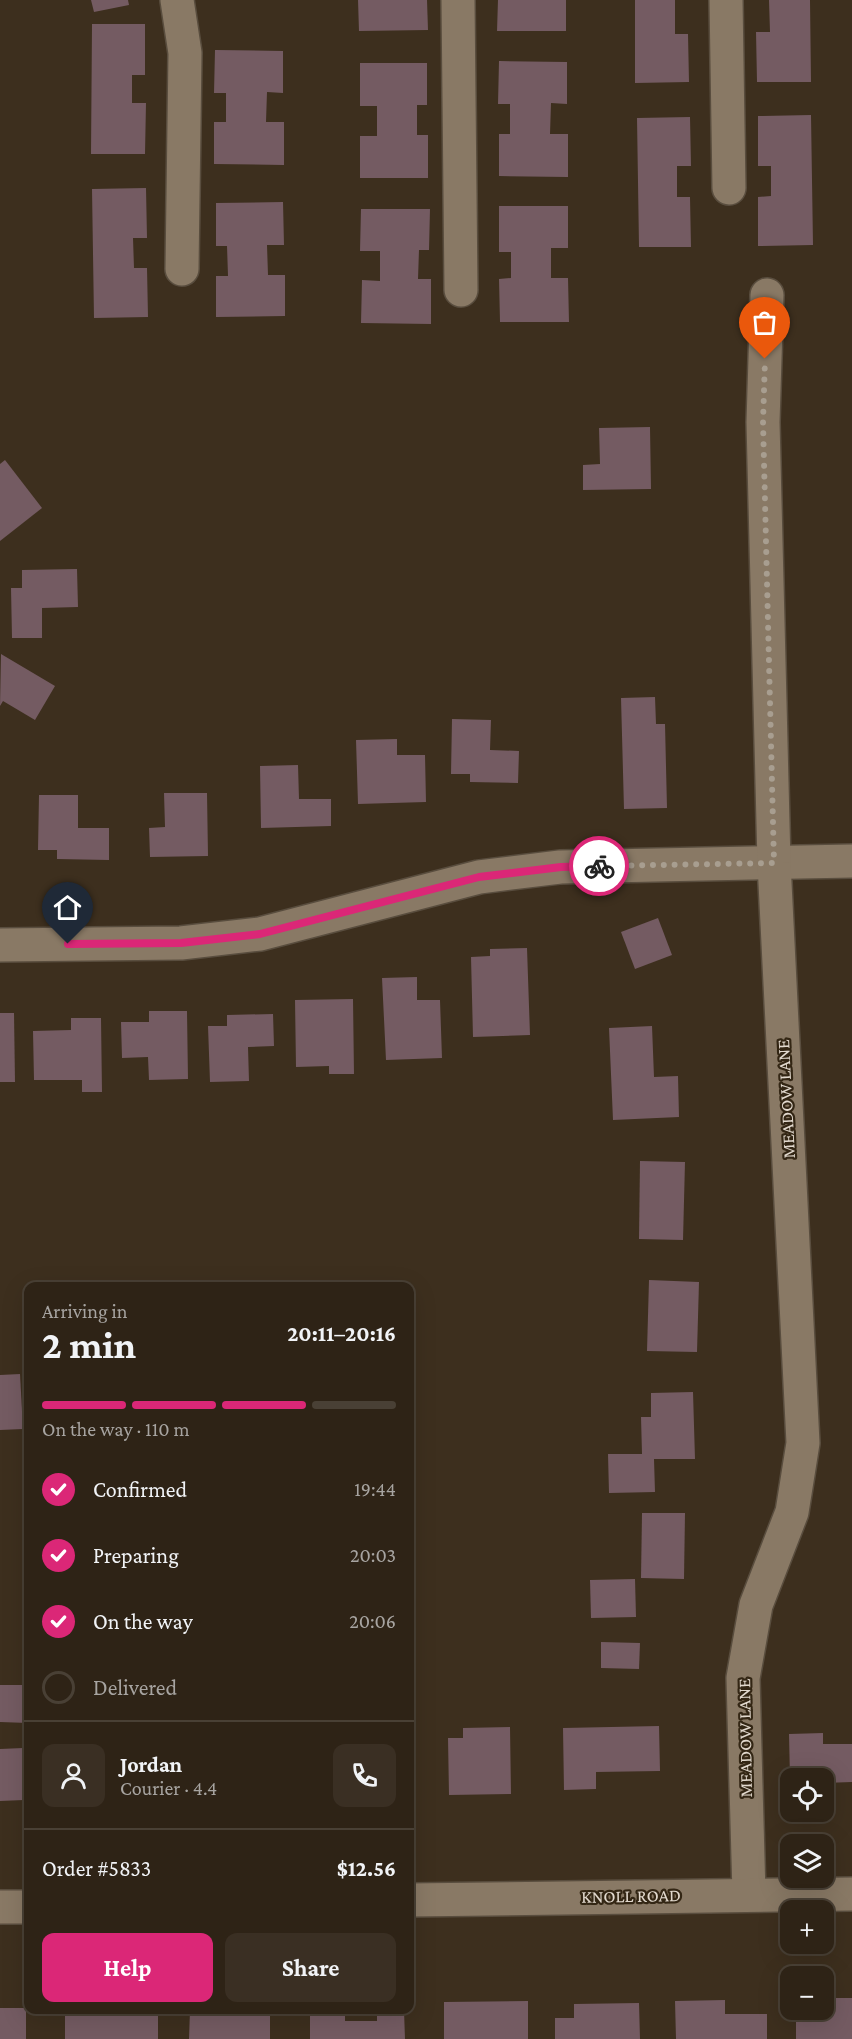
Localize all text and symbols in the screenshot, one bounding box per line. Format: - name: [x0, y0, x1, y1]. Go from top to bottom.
- pin: [739, 297, 790, 359]
- icon: bag: [748, 306, 781, 339]
- courier: [569, 836, 629, 896]
- icon: bike: [583, 850, 616, 883]
- pin: [42, 882, 93, 944]
- icon: home: [51, 891, 84, 924]
- street label: MEADOW LANE: [773, 1039, 799, 1159]
- text: Arriving in: [42, 1300, 127, 1322]
- text: 20:11–20:16: [287, 1321, 396, 1346]
- text: 2 min: [42, 1323, 136, 1366]
- text: On the way · 110 m: [42, 1418, 189, 1440]
- icon: check: [42, 1473, 75, 1506]
- text: Confirmed: [93, 1477, 187, 1502]
- text: 19:44: [354, 1478, 396, 1500]
- icon: check: [42, 1539, 75, 1572]
- text: Preparing: [93, 1543, 179, 1568]
- text: 20:03: [350, 1544, 396, 1566]
- icon: check: [42, 1605, 75, 1638]
- text: On the way: [93, 1609, 193, 1634]
- text: 20:06: [349, 1610, 396, 1632]
- text: Delivered: [93, 1675, 177, 1700]
- street label: MEADOW LANE: [734, 1678, 756, 1798]
- button: person: [42, 1744, 105, 1807]
- button: phone: [333, 1744, 396, 1807]
- text: Jordan: [120, 1752, 182, 1777]
- map controls: [780, 1768, 834, 2020]
- button: locate: [780, 1768, 834, 1822]
- text: Courier · 4.4: [120, 1777, 217, 1799]
- button: layers: [780, 1834, 834, 1888]
- text: Order #5833: [42, 1856, 151, 1881]
- text: $12.56: [337, 1856, 396, 1881]
- street label: KNOLL ROAD: [581, 1885, 681, 1907]
- button: +: [780, 1900, 834, 1954]
- button: Help: [42, 1933, 213, 2002]
- button: Share: [225, 1933, 396, 2002]
- button: −: [780, 1966, 834, 2020]

